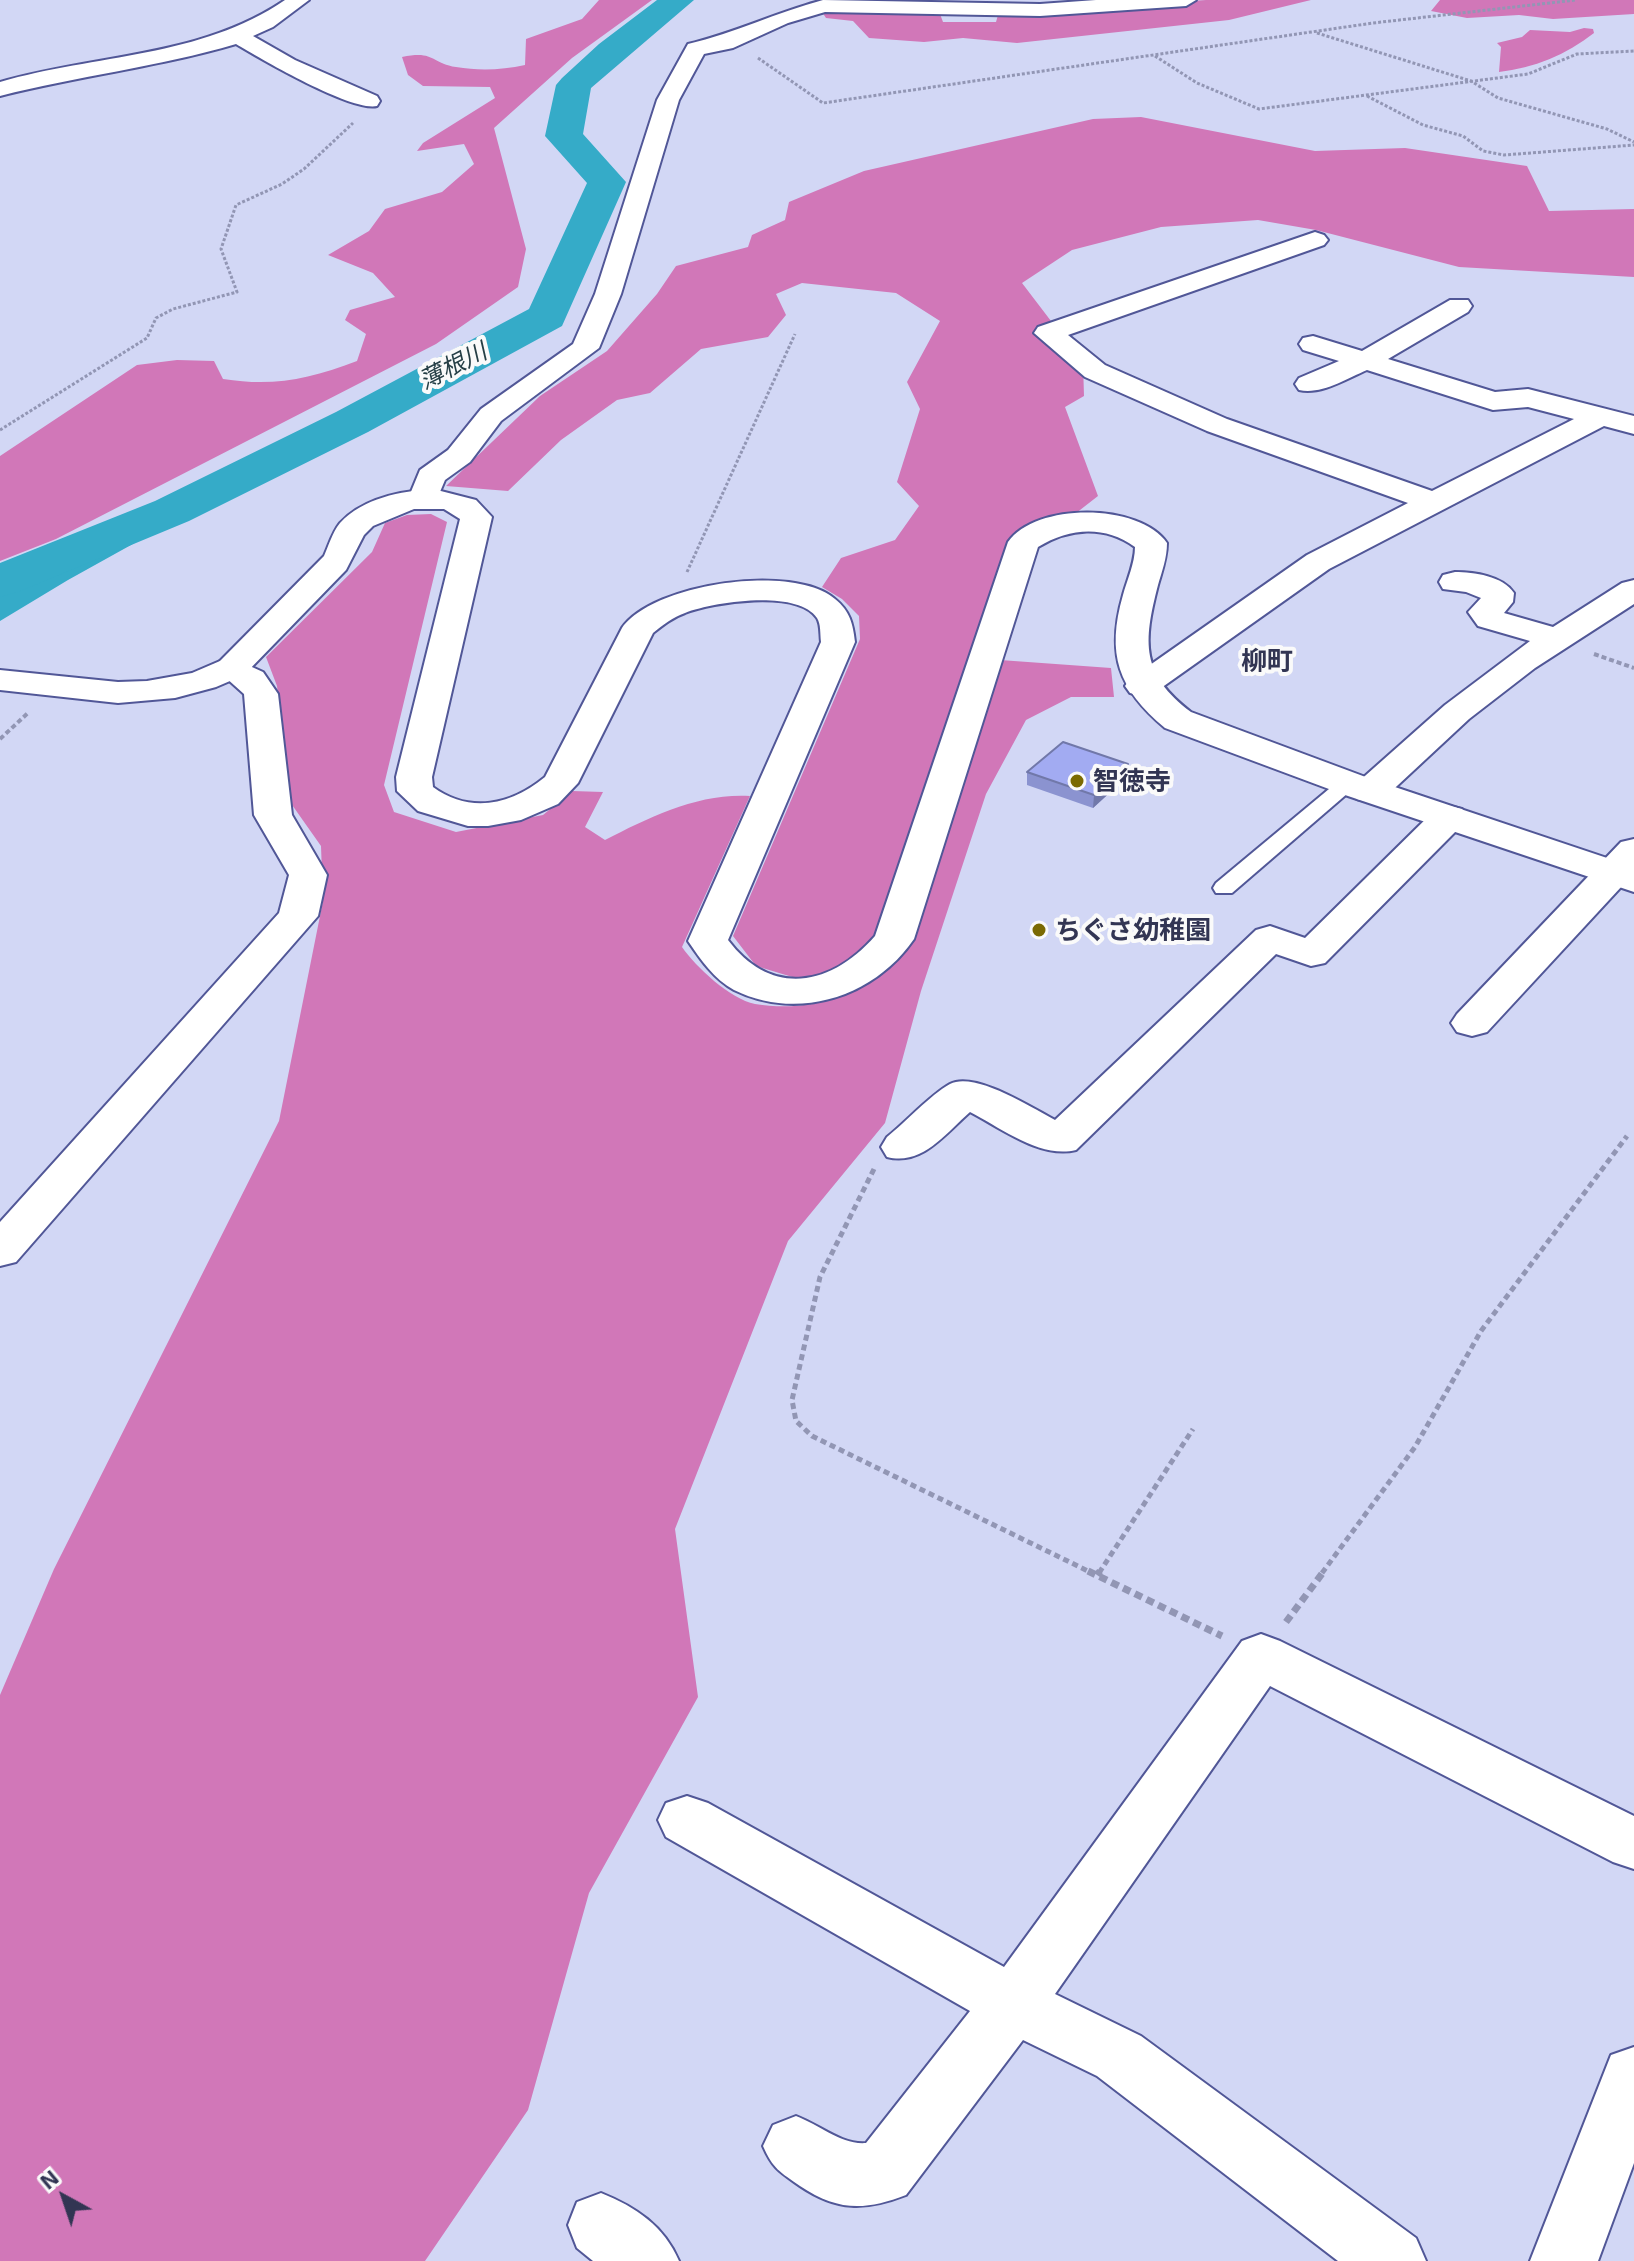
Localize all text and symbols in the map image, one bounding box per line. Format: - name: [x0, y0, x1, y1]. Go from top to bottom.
- water label: 薄根川: [414, 337, 492, 395]
- district label: 柳町: [1241, 645, 1293, 677]
- place label: 智徳寺: [1093, 765, 1171, 797]
- marker: 智徳寺: [1068, 772, 1086, 790]
- place label: ちぐさ幼稚園: [1055, 914, 1211, 946]
- marker: ちぐさ幼稚園: [1030, 921, 1048, 939]
- north arrow: [24, 2157, 104, 2237]
- text: N: [34, 2164, 63, 2194]

